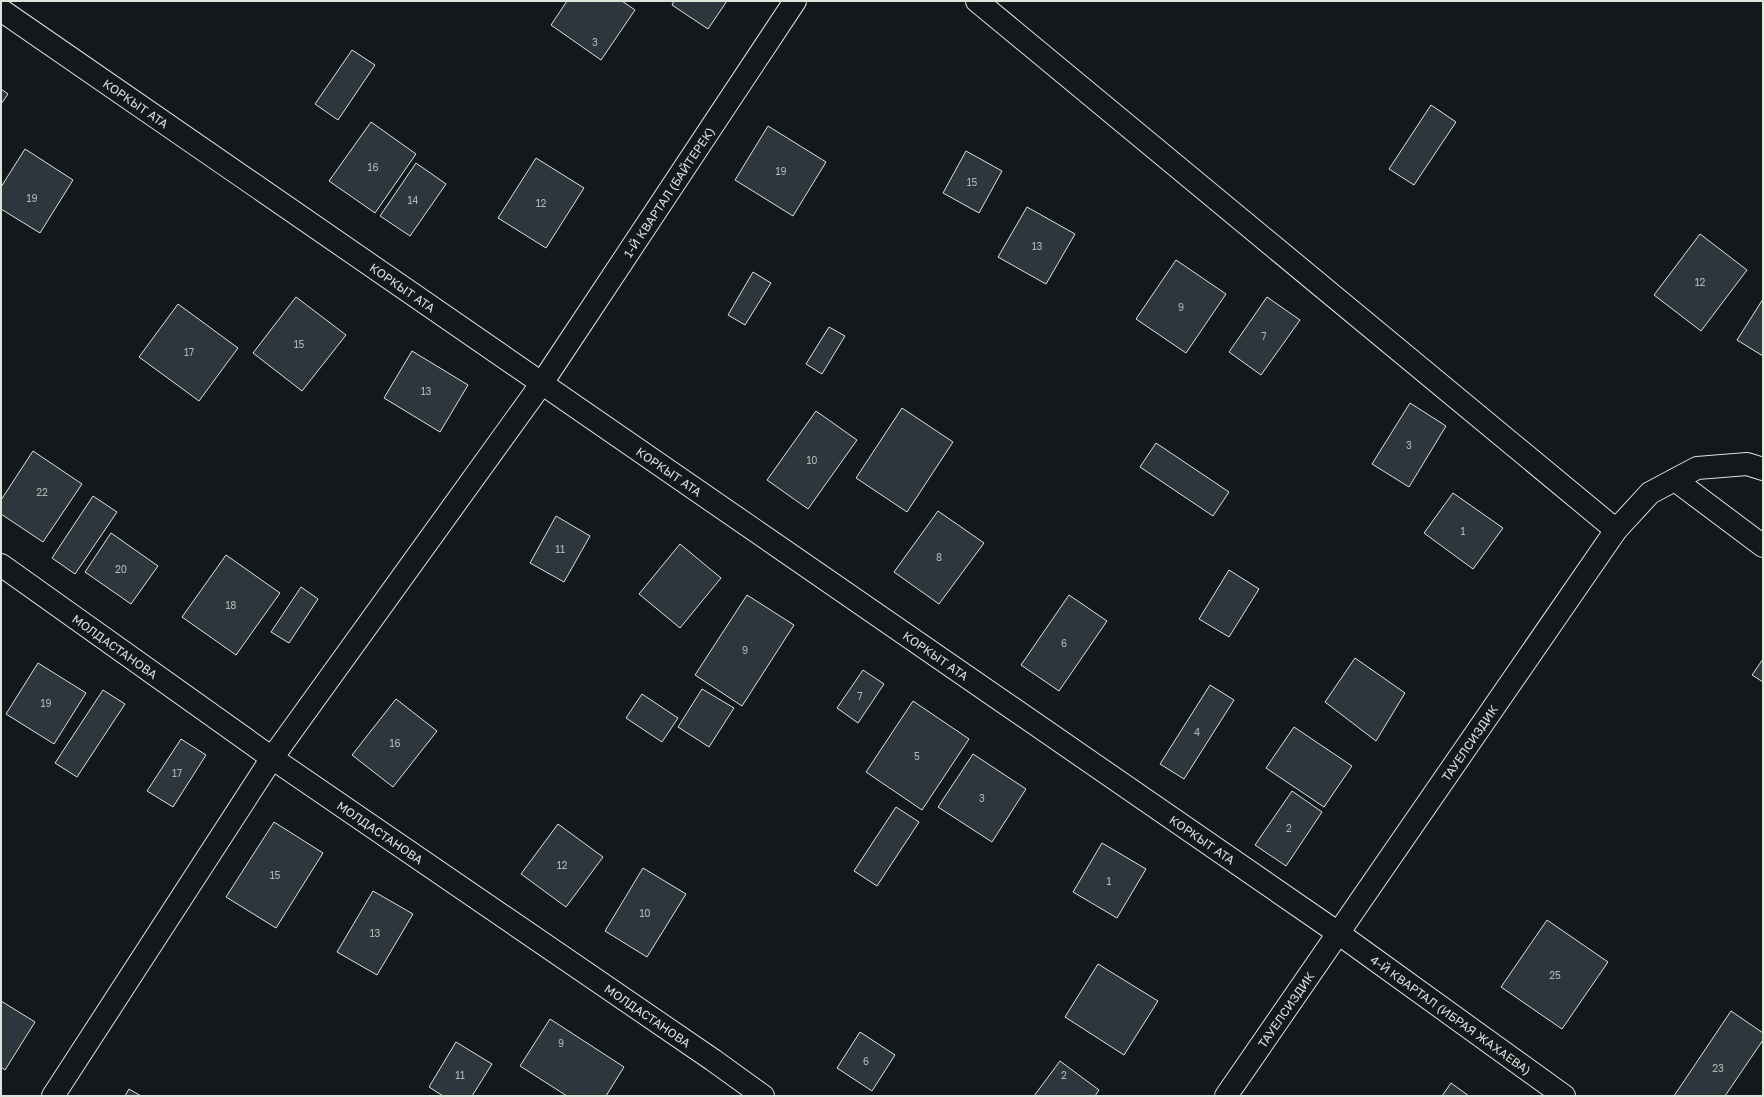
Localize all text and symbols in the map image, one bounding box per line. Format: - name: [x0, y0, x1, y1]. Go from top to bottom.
- house number: 3: [592, 36, 598, 48]
- street label: КОРКЫТ АТА: [100, 75, 172, 131]
- street label: 1-Й КВАРТАЛ (БАЙТЕРЕК): [620, 124, 717, 260]
- house number: 16: [368, 161, 378, 173]
- house number: 19: [776, 165, 786, 177]
- house number: 15: [967, 176, 978, 188]
- house number: 19: [27, 192, 37, 204]
- house number: 14: [408, 194, 418, 206]
- house number: 12: [536, 197, 547, 209]
- house number: 13: [1032, 240, 1042, 252]
- street label: КОРКЫТ АТА: [367, 259, 438, 315]
- house number: 12: [1695, 276, 1706, 288]
- house number: 9: [1178, 301, 1184, 313]
- house number: 7: [1261, 330, 1267, 342]
- house number: 15: [294, 338, 305, 350]
- house number: 17: [184, 346, 194, 358]
- house number: 13: [421, 385, 431, 397]
- house number: 3: [1406, 439, 1412, 451]
- street label: КОРКЫТ АТА: [634, 444, 705, 499]
- house number: 10: [806, 454, 818, 466]
- house number: 22: [36, 486, 48, 498]
- house number: 1: [1461, 525, 1466, 537]
- house number: 11: [555, 543, 565, 555]
- house number: 8: [936, 551, 942, 563]
- house number: 20: [115, 563, 127, 575]
- house number: 18: [226, 599, 236, 611]
- street label: МОЛДАСТАНОВА: [70, 611, 161, 682]
- street label: КОРКЫТ АТА: [900, 628, 971, 683]
- house number: 6: [1061, 637, 1067, 649]
- house number: 9: [742, 644, 748, 656]
- house number: 7: [857, 690, 863, 702]
- house number: 19: [41, 697, 51, 709]
- street label: ТАУЕЛСИЗДИК: [1438, 701, 1501, 784]
- house number: 4: [1194, 726, 1200, 738]
- house number: 16: [390, 737, 400, 749]
- house number: 5: [914, 750, 920, 762]
- house number: 17: [172, 767, 182, 779]
- house number: 3: [979, 792, 985, 804]
- street label: МОЛДАСТАНОВА: [334, 797, 426, 867]
- street label: КОРКЫТ АТА: [1167, 812, 1238, 867]
- house number: 2: [1286, 822, 1292, 834]
- house number: 12: [557, 859, 568, 871]
- house number: 15: [270, 869, 281, 881]
- house number: 1: [1107, 875, 1112, 887]
- house number: 10: [639, 907, 651, 919]
- house number: 13: [370, 927, 380, 939]
- street label: 4-Й КВАРТАЛ (ИБРАЯ ЖАХАЕВА): [1368, 952, 1534, 1077]
- street label: ТАУЕЛСИЗДИК: [1254, 968, 1317, 1050]
- house number: 25: [1549, 969, 1561, 981]
- street label: МОЛДАСТАНОВА: [602, 981, 694, 1050]
- house number: 9: [558, 1037, 564, 1049]
- house number: 6: [863, 1055, 869, 1067]
- house number: 23: [1712, 1062, 1724, 1074]
- house number: 11: [455, 1069, 465, 1081]
- house number: 2: [1061, 1069, 1067, 1081]

